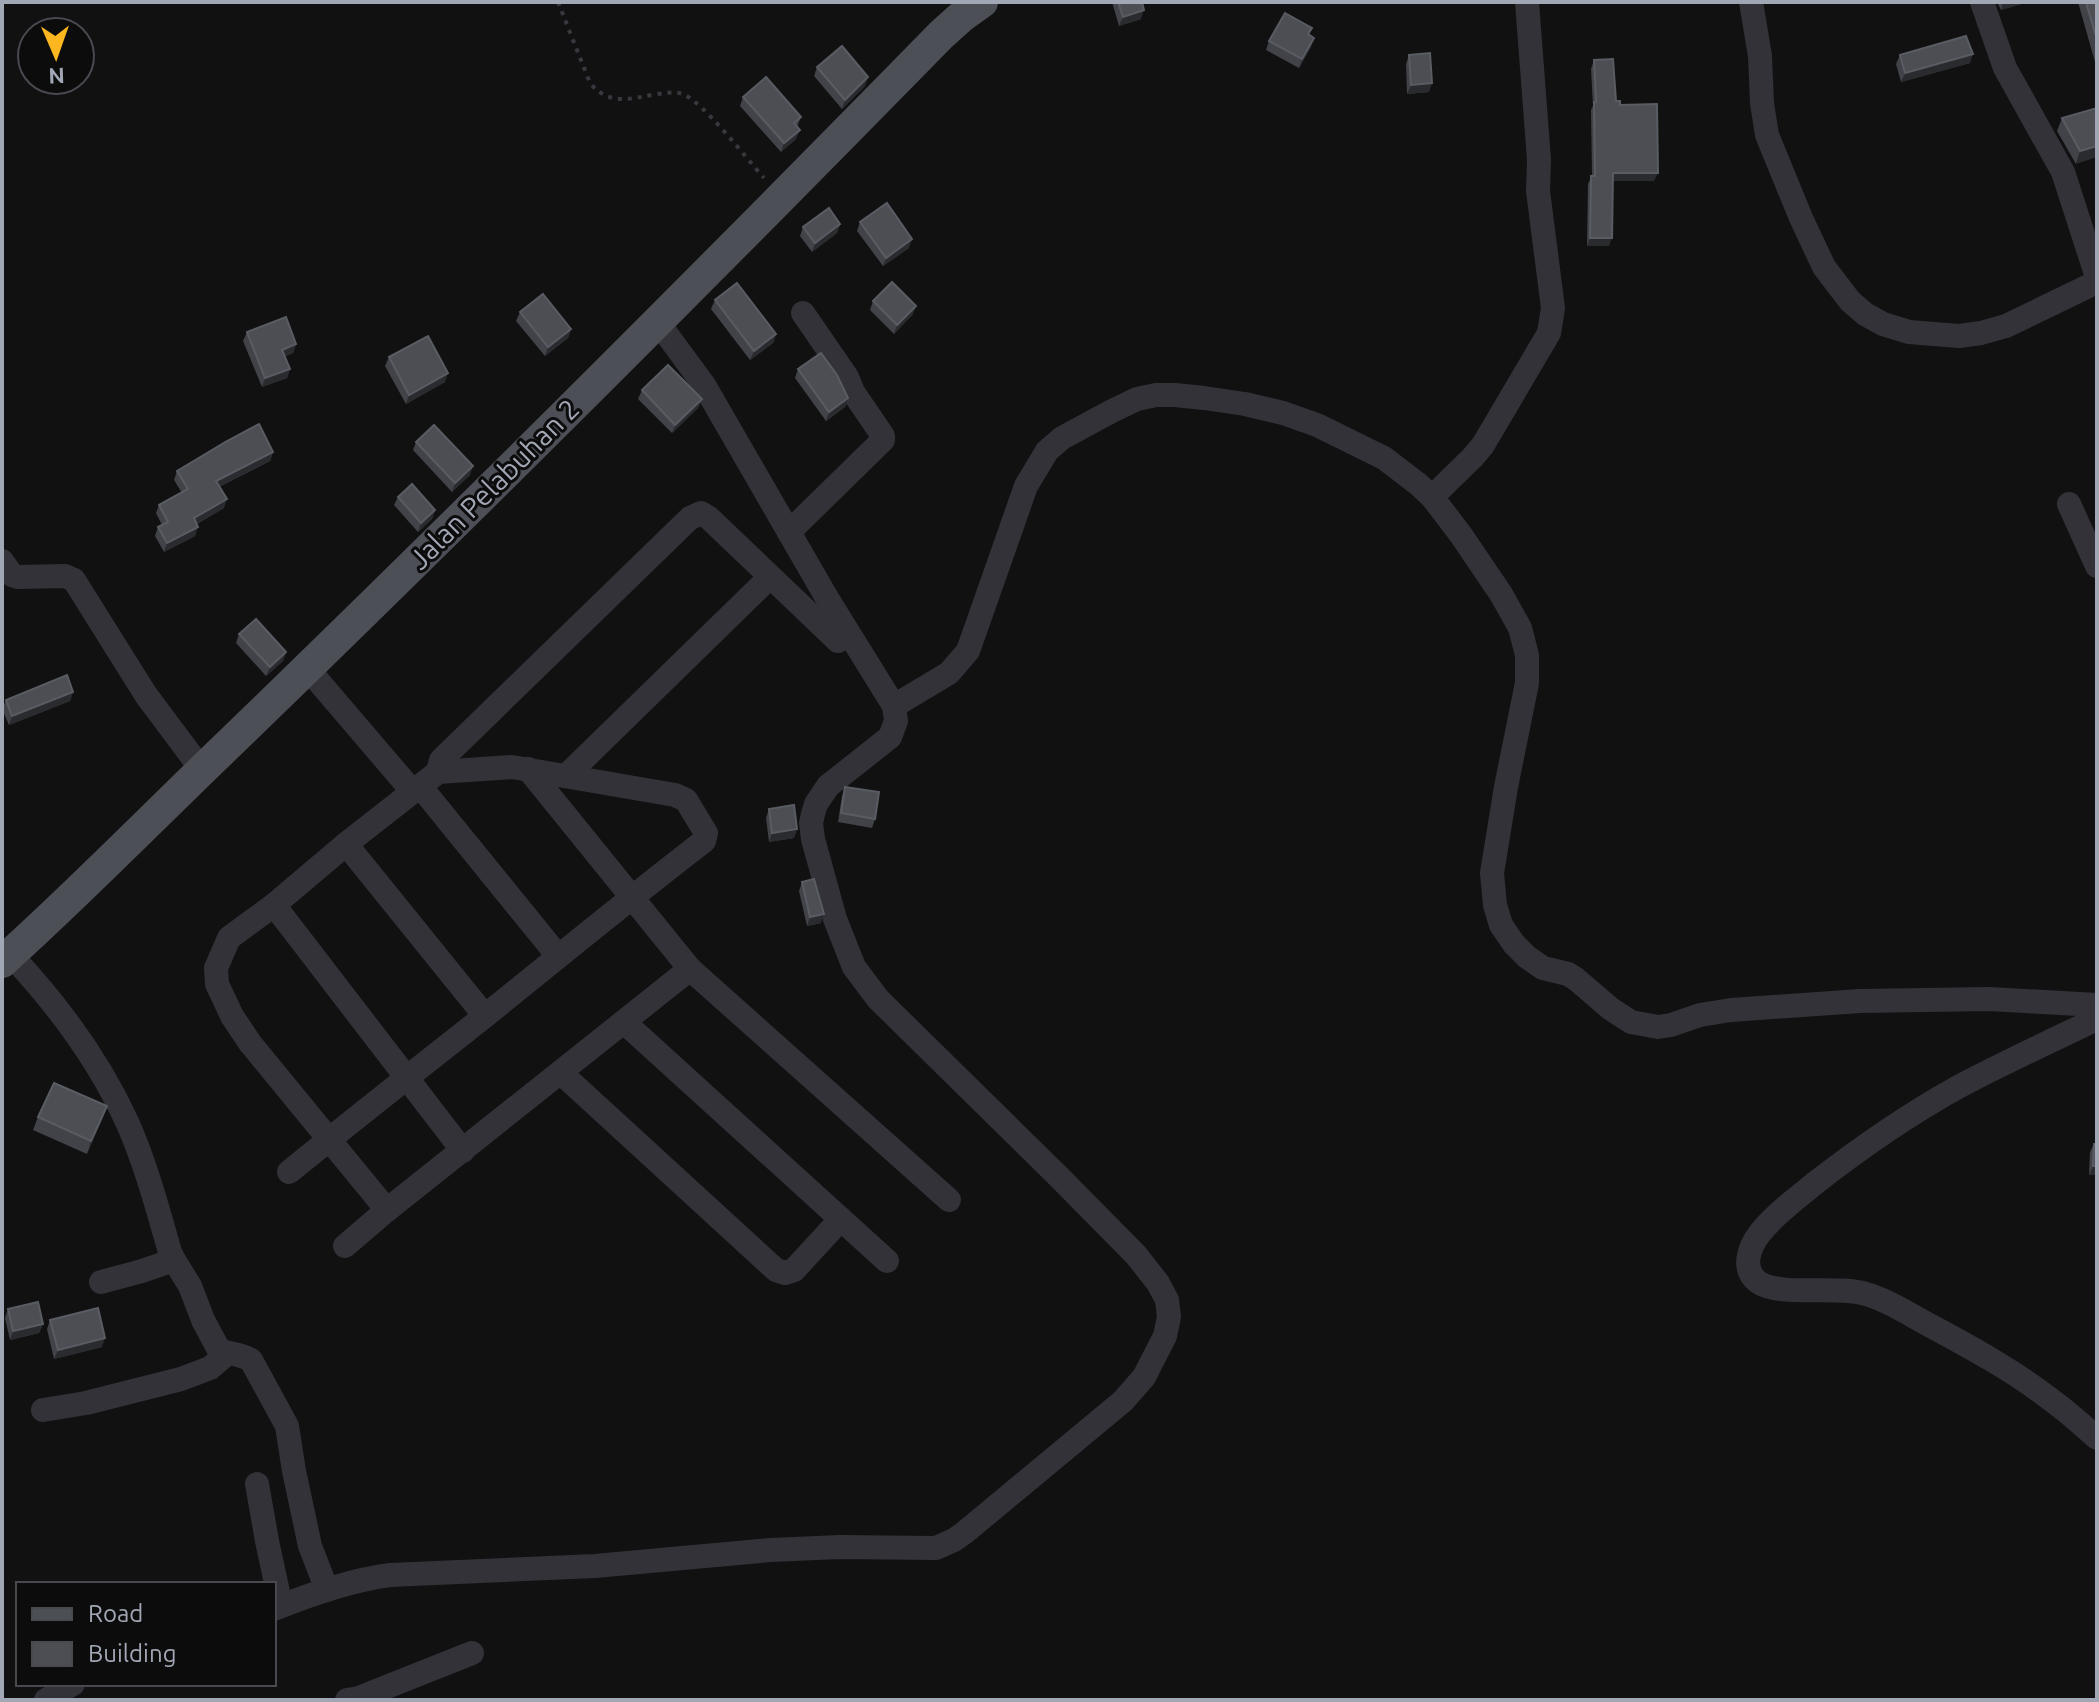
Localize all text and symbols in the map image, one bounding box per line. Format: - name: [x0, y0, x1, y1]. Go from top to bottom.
- north arrow: [16, 16, 96, 96]
- text: N: [48, 64, 65, 89]
- street label: Jalan Pelabuhan 2: [403, 393, 585, 575]
- legend: [16, 1582, 276, 1686]
- text: Road: [88, 1600, 143, 1627]
- text: Building: [88, 1640, 176, 1667]

